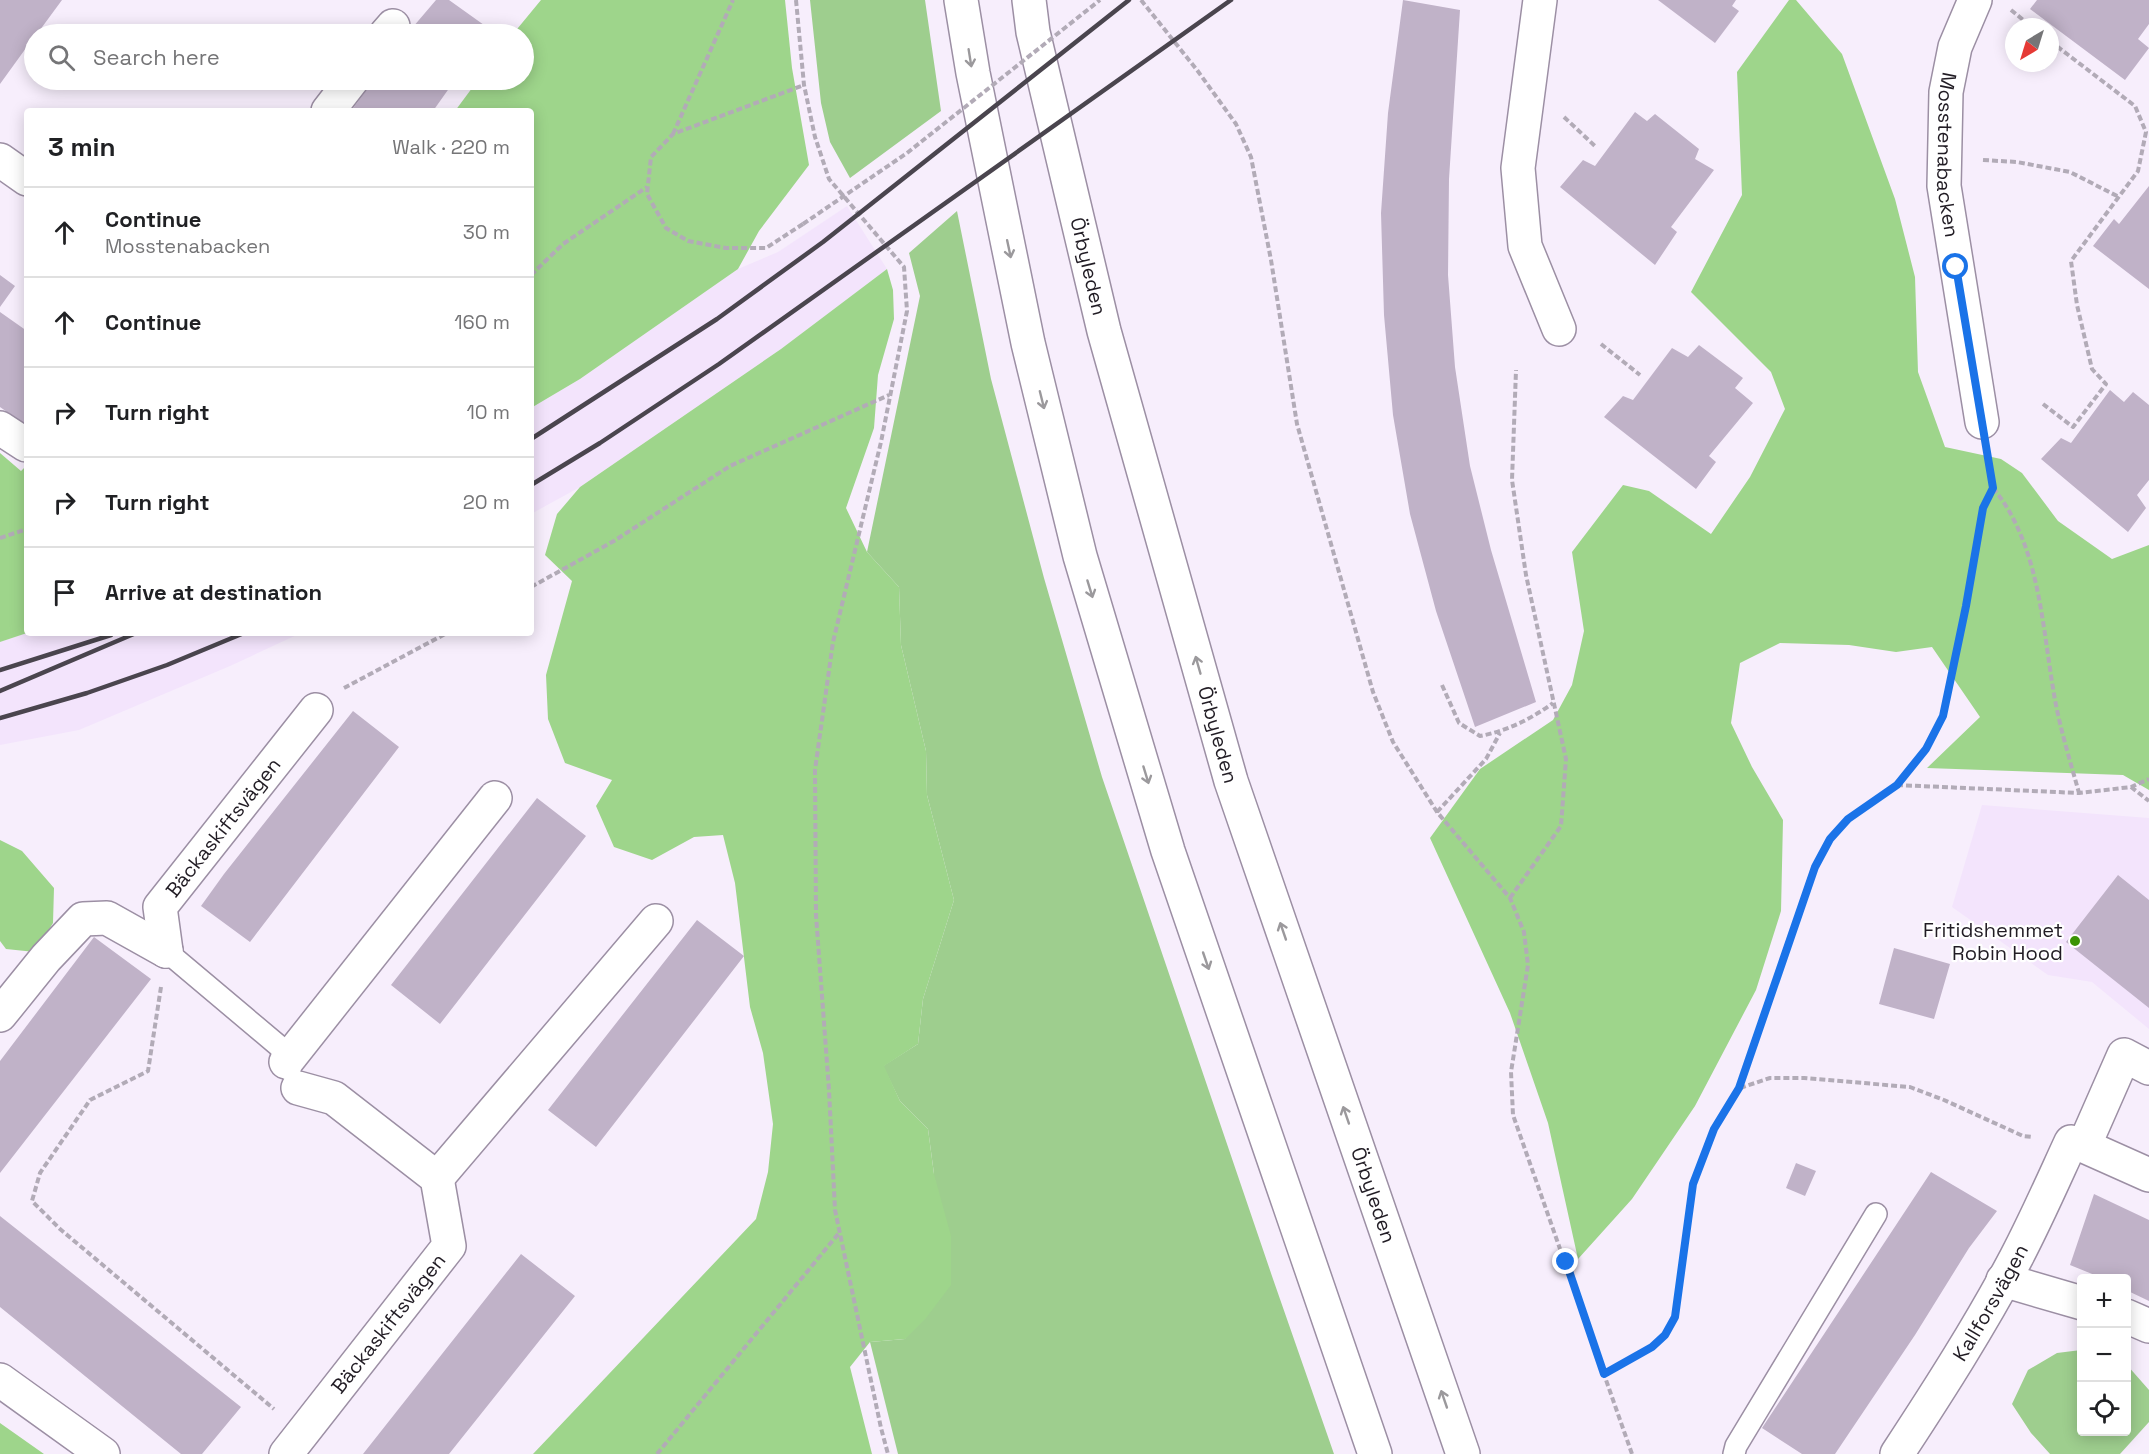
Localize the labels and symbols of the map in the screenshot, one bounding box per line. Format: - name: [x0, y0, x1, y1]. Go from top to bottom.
- north arrow: [2005, 18, 2059, 72]
- one-way arrow: [965, 47, 976, 67]
- street label: Mosstenabacken: [1931, 70, 1965, 239]
- street label: Örbyleden: [1064, 215, 1113, 318]
- one-way arrow: [1004, 239, 1015, 258]
- route start: [1942, 253, 1968, 279]
- one-way arrow: [1037, 390, 1049, 409]
- one-way arrow: [1085, 579, 1096, 598]
- one-way arrow: [1192, 656, 1204, 675]
- street label: Örbyleden: [1192, 683, 1244, 786]
- street label: Bäckaskiftsvägen: [160, 752, 286, 903]
- one-way arrow: [1141, 766, 1152, 785]
- place label: Fritidshemmet Robin Hood: [1923, 917, 2063, 966]
- one-way arrow: [1276, 922, 1287, 940]
- marker: Fritidshemmet Robin Hood: [2068, 934, 2082, 948]
- one-way arrow: [1201, 951, 1212, 970]
- one-way arrow: [1340, 1106, 1351, 1125]
- street label: Örbyleden: [1345, 1144, 1402, 1246]
- street label: Kallforsvägen: [1947, 1240, 2034, 1366]
- street label: Bäckaskiftsvägen: [325, 1248, 451, 1399]
- route end: [1552, 1248, 1578, 1274]
- one-way arrow: [1437, 1390, 1448, 1409]

